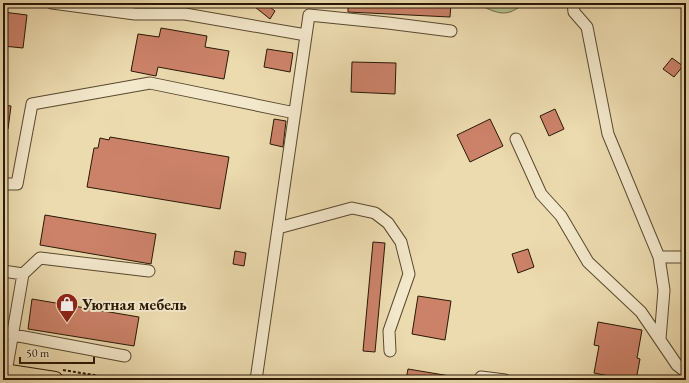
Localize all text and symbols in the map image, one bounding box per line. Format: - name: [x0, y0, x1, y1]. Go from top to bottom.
- shop icon: Уютная мебель: [54, 291, 80, 324]
- place label: Уютная мебель: [81, 294, 187, 315]
- scale bar: [20, 339, 94, 365]
- text: 50 m: [26, 345, 50, 361]

